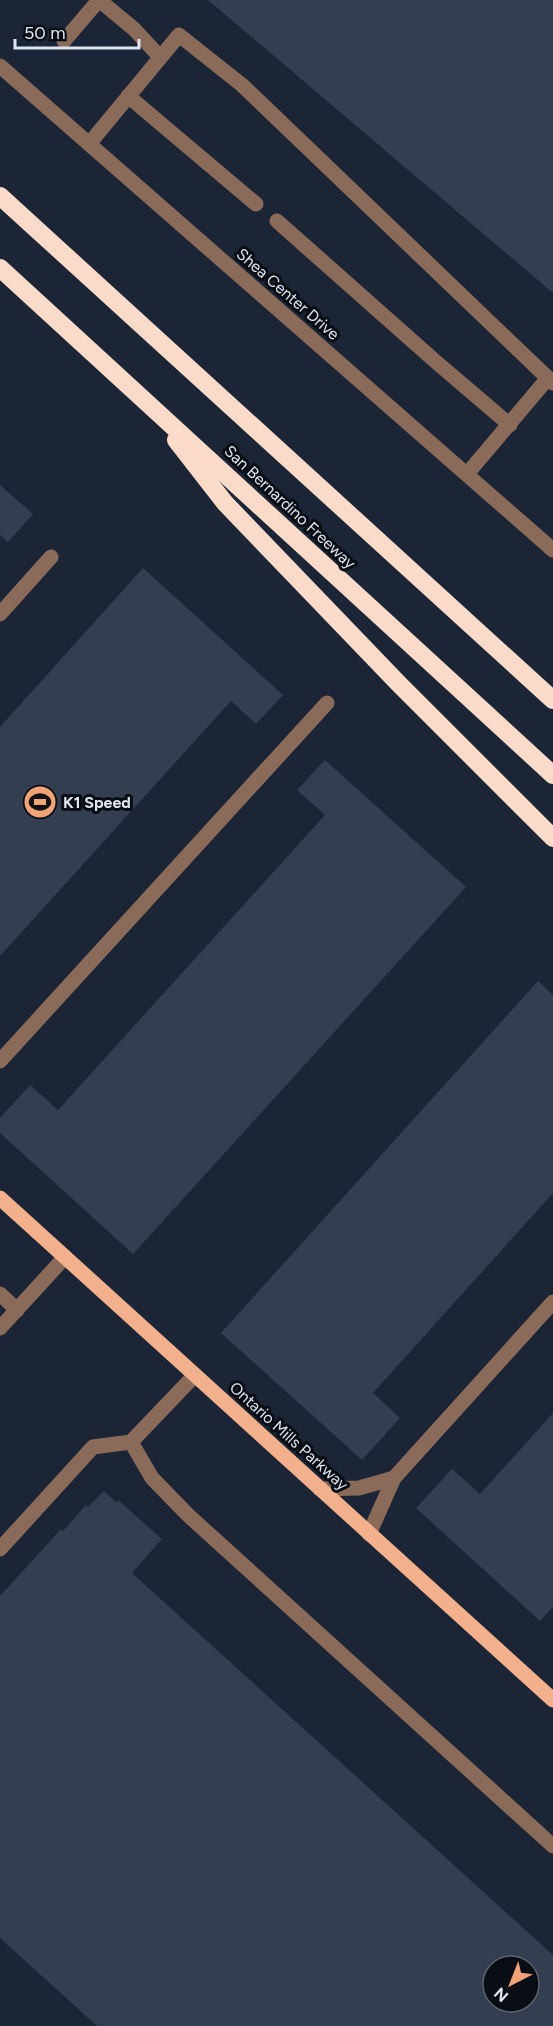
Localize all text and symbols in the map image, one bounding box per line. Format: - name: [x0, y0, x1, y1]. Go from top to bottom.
- scale bar: [15, 12, 140, 50]
- text: 50 m: [24, 22, 66, 44]
- street label: Shea Center Drive: [233, 244, 343, 344]
- street label: San Bernardino Freeway: [220, 441, 360, 573]
- sports icon: K1 Speed: [22, 784, 58, 820]
- place label: K1 Speed: [63, 793, 131, 812]
- street label: Ontario Mills Parkway: [226, 1378, 353, 1495]
- north arrow: [481, 1954, 541, 2014]
- text: N: [490, 1984, 512, 2006]

